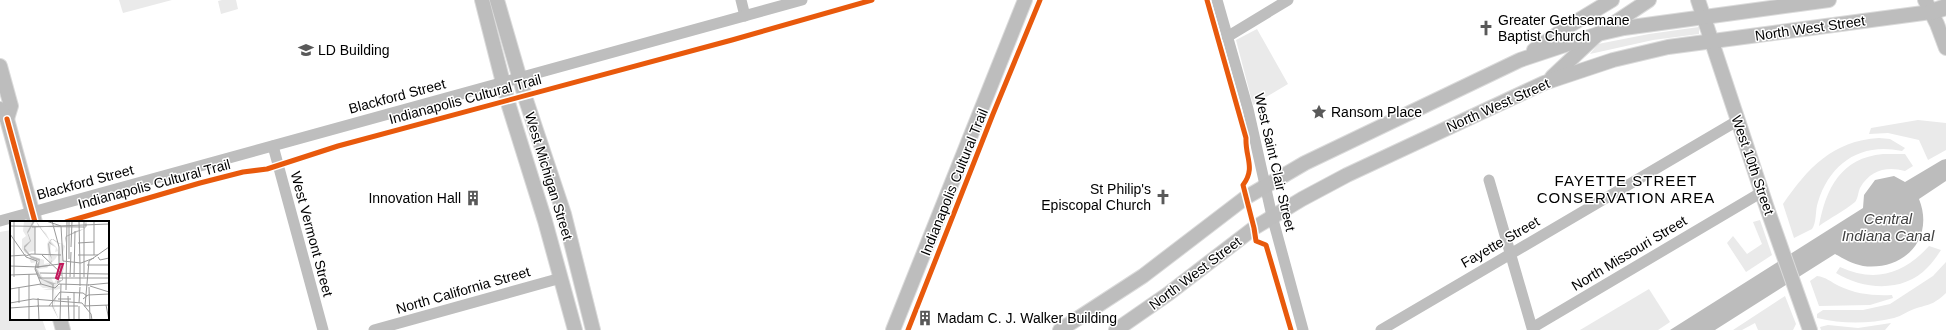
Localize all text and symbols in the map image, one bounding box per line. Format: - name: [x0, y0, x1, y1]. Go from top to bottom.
- place label: Greater Gethsemane Baptist Church: [1498, 12, 1630, 44]
- street label: North West Street: [1754, 12, 1866, 44]
- church icon: Greater Gethsemane Baptist Church: [1477, 19, 1495, 37]
- school or university icon: LD Building: [297, 41, 315, 59]
- place label: LD Building: [318, 42, 390, 58]
- street label: Indianapolis Cultural Trail: [387, 71, 543, 127]
- street label: Blackford Street: [347, 75, 447, 117]
- street label: North West Street: [1444, 75, 1552, 135]
- street label: West Saint Clair Street: [1251, 91, 1299, 233]
- place icon: Ransom Place: [1310, 103, 1328, 121]
- place label: Ransom Place: [1331, 104, 1422, 120]
- street label: Indianapolis Cultural Trail: [917, 106, 991, 258]
- street label: West Michigan Street: [522, 110, 576, 242]
- street label: West 10th Street: [1729, 113, 1778, 217]
- street label: Indianapolis Cultural Trail: [76, 156, 232, 212]
- street label: Blackford Street: [35, 161, 135, 203]
- street label: West Vermont Street: [288, 170, 336, 298]
- district label: FAYETTE STREET CONSERVATION AREA: [1537, 172, 1715, 206]
- place label: St Philip's Episcopal Church: [1041, 181, 1151, 213]
- church icon: St Philip's Episcopal Church: [1154, 188, 1172, 206]
- building icon: Innovation Hall: [464, 189, 482, 207]
- place label: Innovation Hall: [368, 190, 461, 206]
- water label: Central Indiana Canal: [1842, 210, 1935, 244]
- street label: North Missouri Street: [1569, 212, 1690, 294]
- street label: Fayette Street: [1458, 213, 1542, 271]
- inset map: [10, 221, 109, 320]
- street label: North West Street: [1146, 233, 1244, 313]
- street label: North California Street: [394, 263, 532, 317]
- building icon: Madam C. J. Walker Building: [916, 309, 934, 327]
- place label: Madam C. J. Walker Building: [937, 310, 1117, 326]

